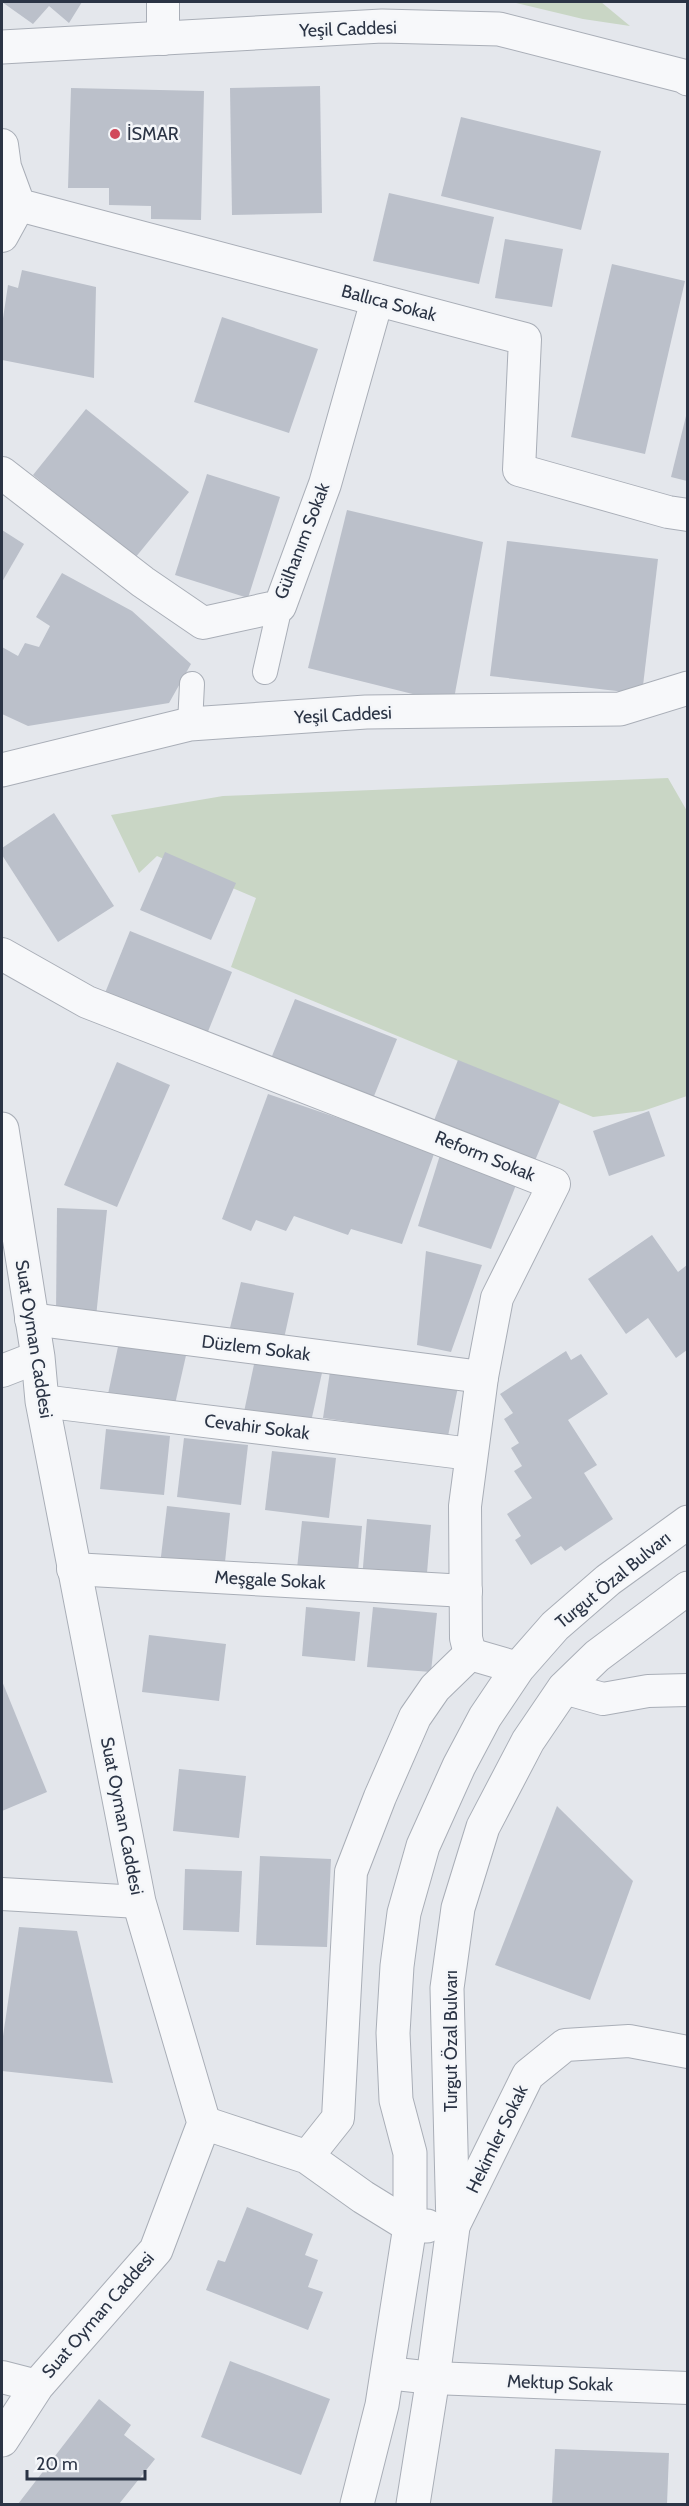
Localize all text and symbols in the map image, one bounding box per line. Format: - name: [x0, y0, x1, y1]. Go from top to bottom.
- street label: Yeşil Caddesi: [298, 16, 397, 42]
- place label: İSMAR: [127, 123, 179, 145]
- marker: İSMAR: [108, 127, 122, 141]
- street label: Ballıca Sokak: [339, 280, 440, 327]
- street label: Gülhanım Sokak: [270, 479, 335, 602]
- street label: Yeşil Caddesi: [293, 701, 392, 729]
- street label: Reform Sokak: [432, 1126, 539, 1186]
- street label: Suat Oyman Caddesi: [11, 1258, 57, 1420]
- street label: Düzlem Sokak: [200, 1330, 312, 1366]
- street label: Cevahir Sokak: [203, 1410, 312, 1444]
- street label: Turgut Özal Bulvarı: [551, 1527, 675, 1633]
- street label: Meşgale Sokak: [214, 1566, 327, 1594]
- street label: Suat Oyman Caddesi: [96, 1735, 148, 1897]
- street label: Turgut Özal Bulvarı: [440, 1970, 462, 2112]
- street label: Hekimler Sokak: [461, 2081, 533, 2197]
- street label: Suat Oyman Caddesi: [37, 2247, 159, 2383]
- street label: Mektup Sokak: [506, 2370, 614, 2396]
- scale bar: [27, 2443, 146, 2481]
- text: 20 m: [36, 2453, 78, 2475]

